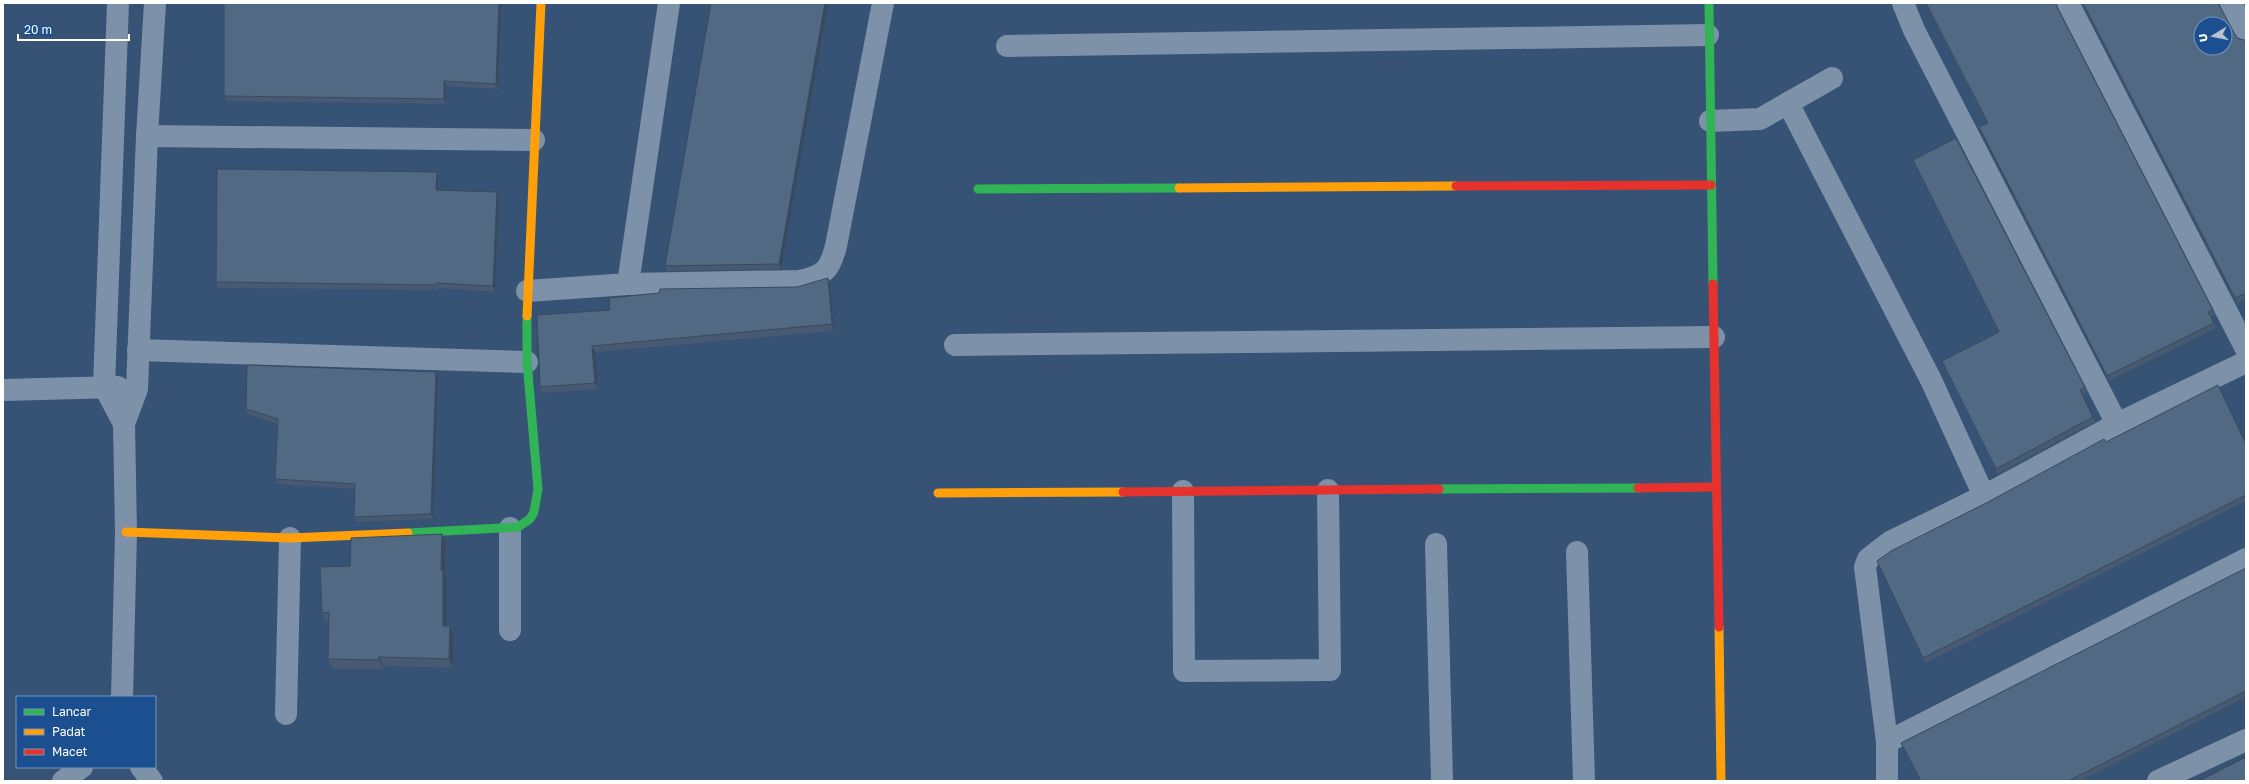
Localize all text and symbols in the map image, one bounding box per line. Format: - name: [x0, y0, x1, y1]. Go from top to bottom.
- scale bar: [18, 16, 129, 42]
- north arrow: [2193, 16, 2233, 56]
- text: 20 m: [24, 22, 52, 37]
- text: U: [2196, 33, 2210, 43]
- legend: [16, 696, 156, 768]
- text: Lancar: [52, 704, 91, 719]
- text: Padat: [52, 724, 86, 739]
- text: Macet: [52, 744, 88, 759]

